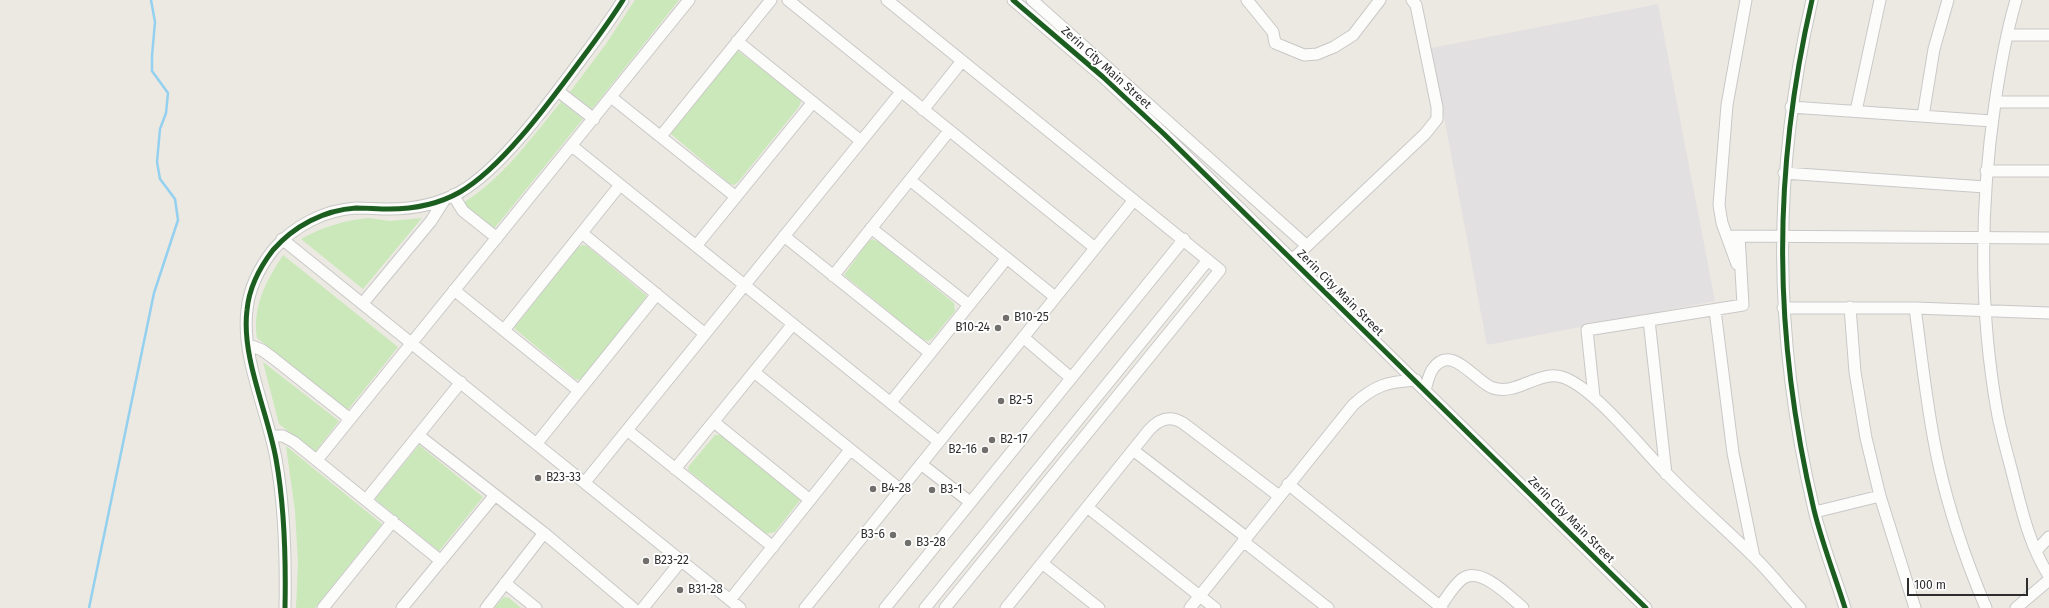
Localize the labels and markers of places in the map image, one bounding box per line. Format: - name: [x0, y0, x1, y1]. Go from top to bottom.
- place label: B10-25: [1014, 311, 1049, 325]
- marker: B10-25: [1001, 313, 1011, 323]
- place label: B10-24: [955, 321, 990, 335]
- marker: B10-24: [993, 323, 1003, 333]
- place label: B2-5: [1009, 394, 1033, 408]
- marker: B2-5: [996, 396, 1006, 406]
- place label: B2-17: [1000, 433, 1028, 447]
- marker: B2-17: [987, 435, 997, 445]
- place label: B2-16: [948, 443, 977, 457]
- marker: B2-16: [980, 445, 990, 455]
- place label: B23-33: [546, 471, 581, 485]
- marker: B23-33: [533, 473, 543, 483]
- place label: B4-28: [881, 482, 911, 496]
- place label: B3-1: [940, 483, 962, 497]
- marker: B4-28: [868, 484, 878, 494]
- marker: B3-1: [927, 485, 937, 495]
- place label: B3-6: [860, 528, 885, 542]
- marker: B3-6: [888, 530, 898, 540]
- place label: B3-28: [916, 536, 946, 550]
- marker: B3-28: [903, 538, 913, 548]
- place label: B23-22: [654, 554, 689, 568]
- marker: B23-22: [641, 556, 651, 566]
- place label: B31-28: [688, 583, 723, 597]
- marker: B31-28: [675, 585, 685, 595]

